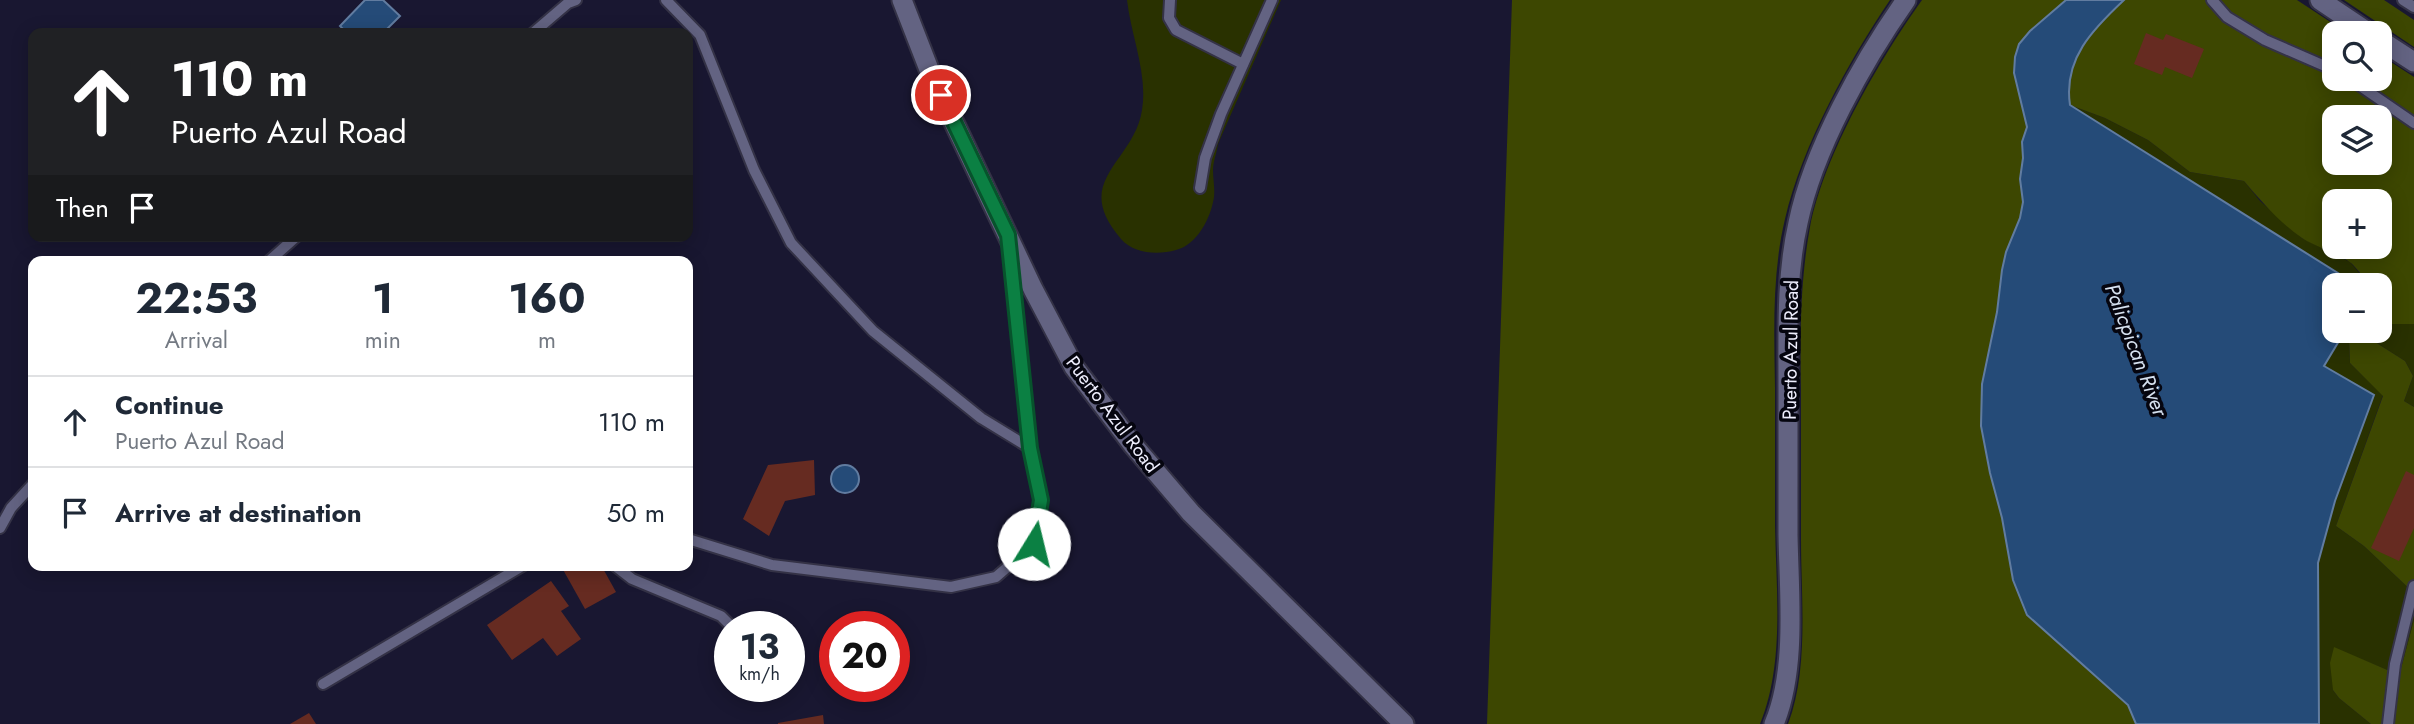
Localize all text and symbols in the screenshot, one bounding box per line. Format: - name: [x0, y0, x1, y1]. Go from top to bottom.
- map controls: [2322, 21, 2392, 343]
- button: search: [2322, 21, 2392, 91]
- text: 110 m: [171, 44, 308, 114]
- icon: ahead: [56, 56, 147, 147]
- pin: [911, 65, 971, 125]
- icon: arrive: [922, 76, 960, 114]
- button: layers: [2322, 105, 2392, 175]
- text: Puerto Azul Road: [171, 109, 407, 155]
- text: Then: [56, 189, 109, 227]
- icon: arrive: [123, 189, 161, 227]
- button: +: [2322, 189, 2392, 259]
- text: 22:53: [135, 268, 257, 329]
- text: 1: [372, 268, 393, 329]
- text: 160: [508, 268, 586, 329]
- button: −: [2322, 273, 2392, 343]
- water label: Palicpican River: [2097, 279, 2175, 422]
- street label: Puerto Azul Road: [1776, 280, 1805, 420]
- text: Arrival: [165, 323, 228, 357]
- text: min: [365, 323, 401, 357]
- text: m: [538, 323, 556, 357]
- street label: Puerto Azul Road: [1060, 350, 1166, 478]
- text: Continue: [115, 386, 224, 424]
- icon: ahead: [56, 403, 94, 441]
- text: 110 m: [598, 403, 665, 441]
- text: Puerto Azul Road: [115, 424, 285, 458]
- icon: arrive: [56, 494, 94, 532]
- text: Arrive at destination: [115, 494, 362, 532]
- text: 50 m: [607, 494, 665, 532]
- position arrow: [997, 507, 1071, 581]
- speed limit sign: 20: [819, 611, 910, 702]
- text: 13: [740, 622, 779, 672]
- text: km/h: [739, 661, 780, 687]

